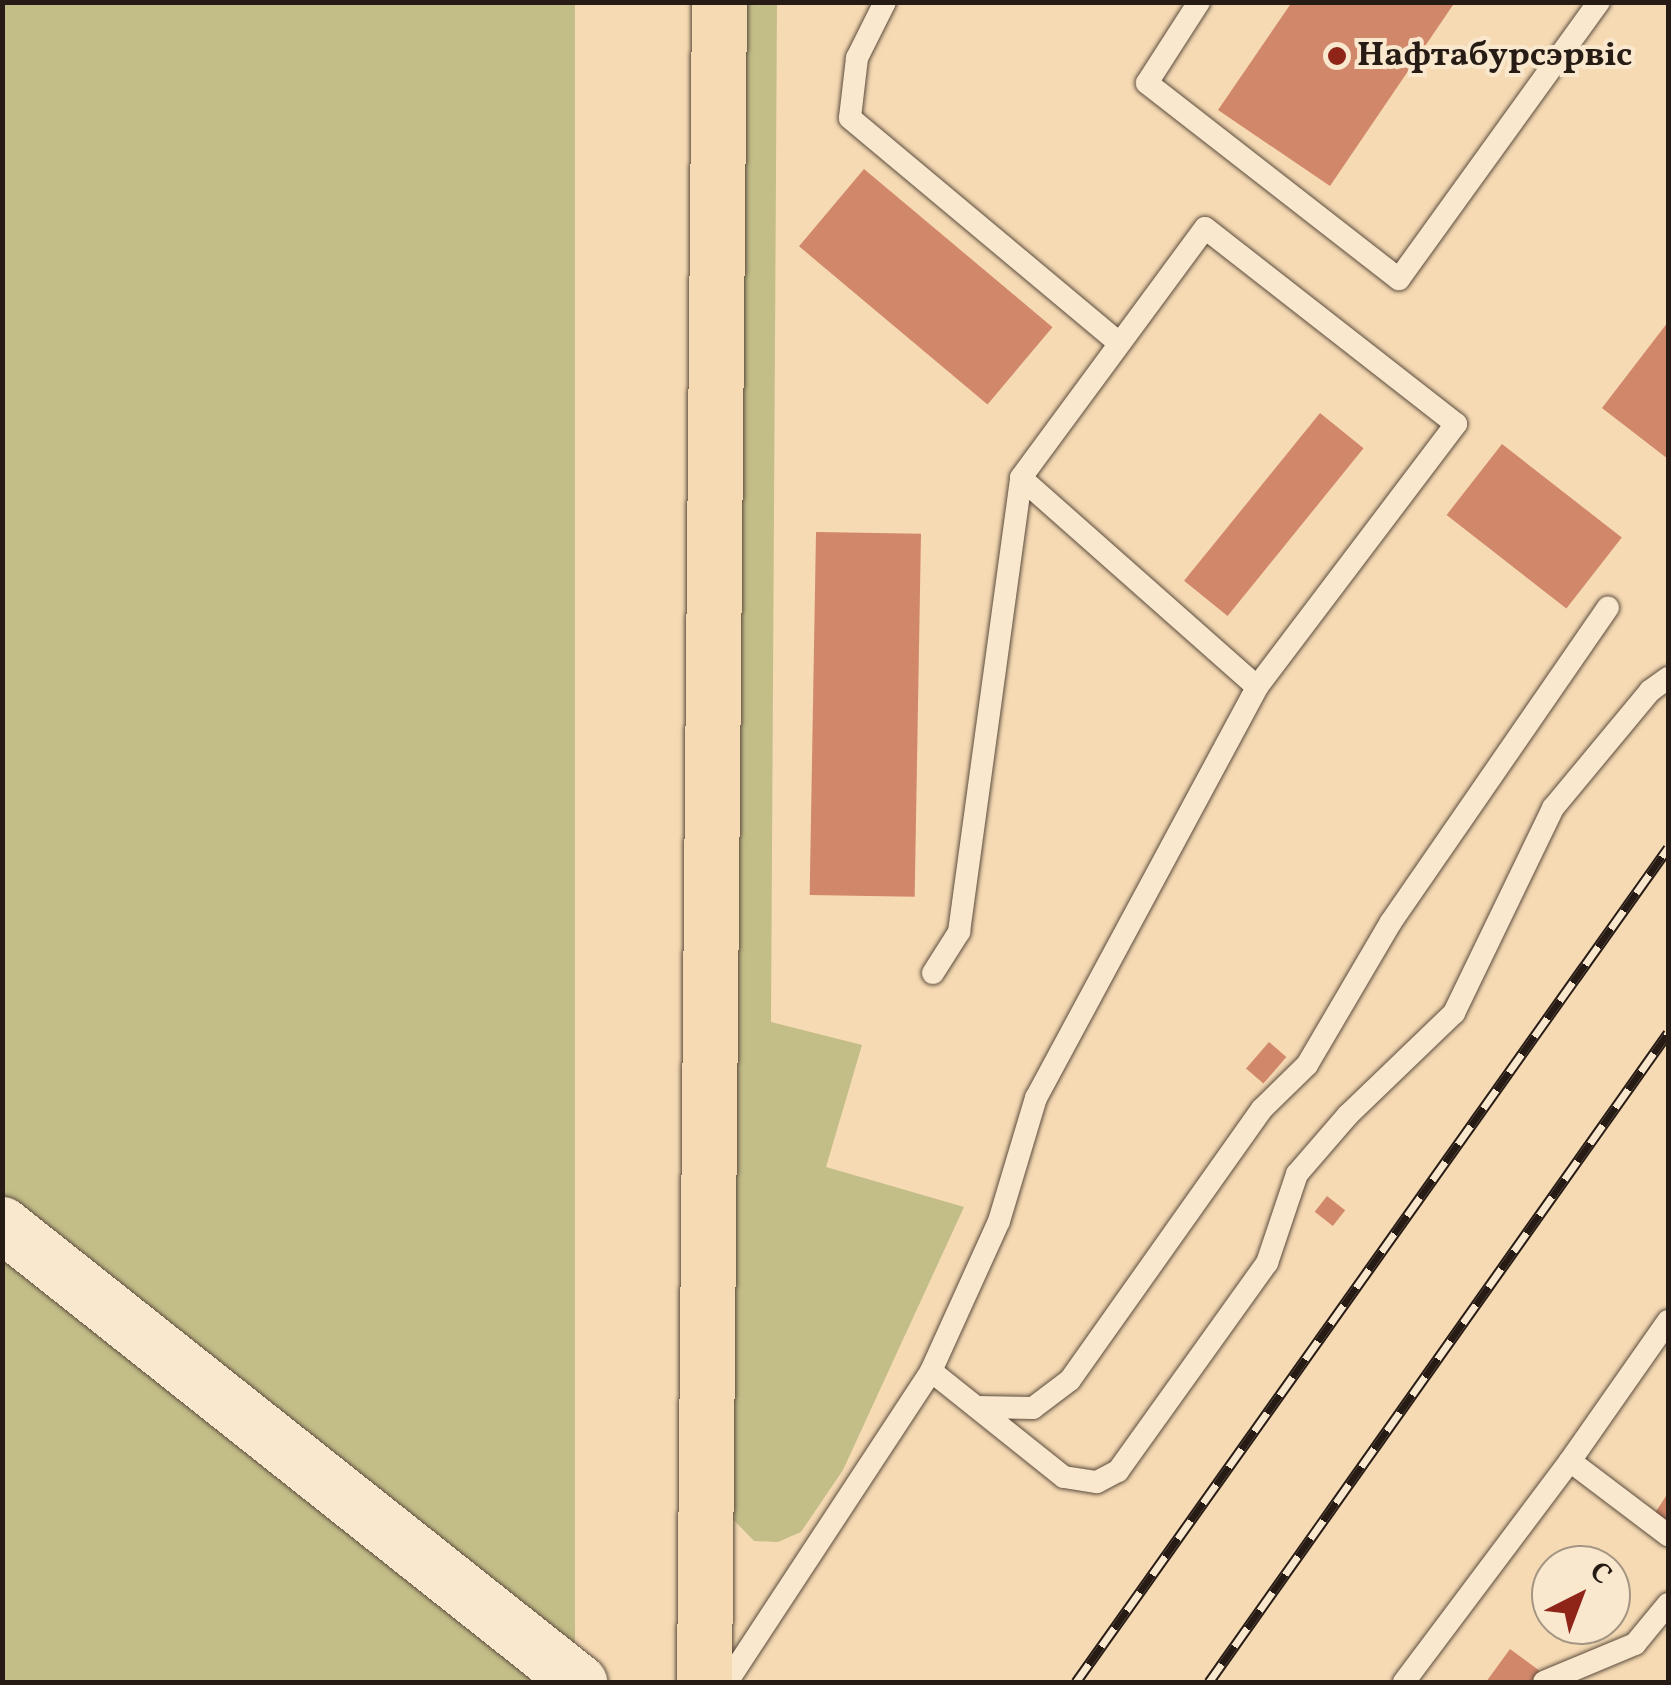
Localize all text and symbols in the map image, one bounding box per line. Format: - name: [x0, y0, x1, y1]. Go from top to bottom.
- place label: Нафтабурсэрвіс: [1357, 35, 1632, 77]
- marker: Нафтабурсэрвіс: [1326, 45, 1348, 67]
- north arrow: [1531, 1545, 1631, 1645]
- text: С: [1580, 1553, 1620, 1594]

